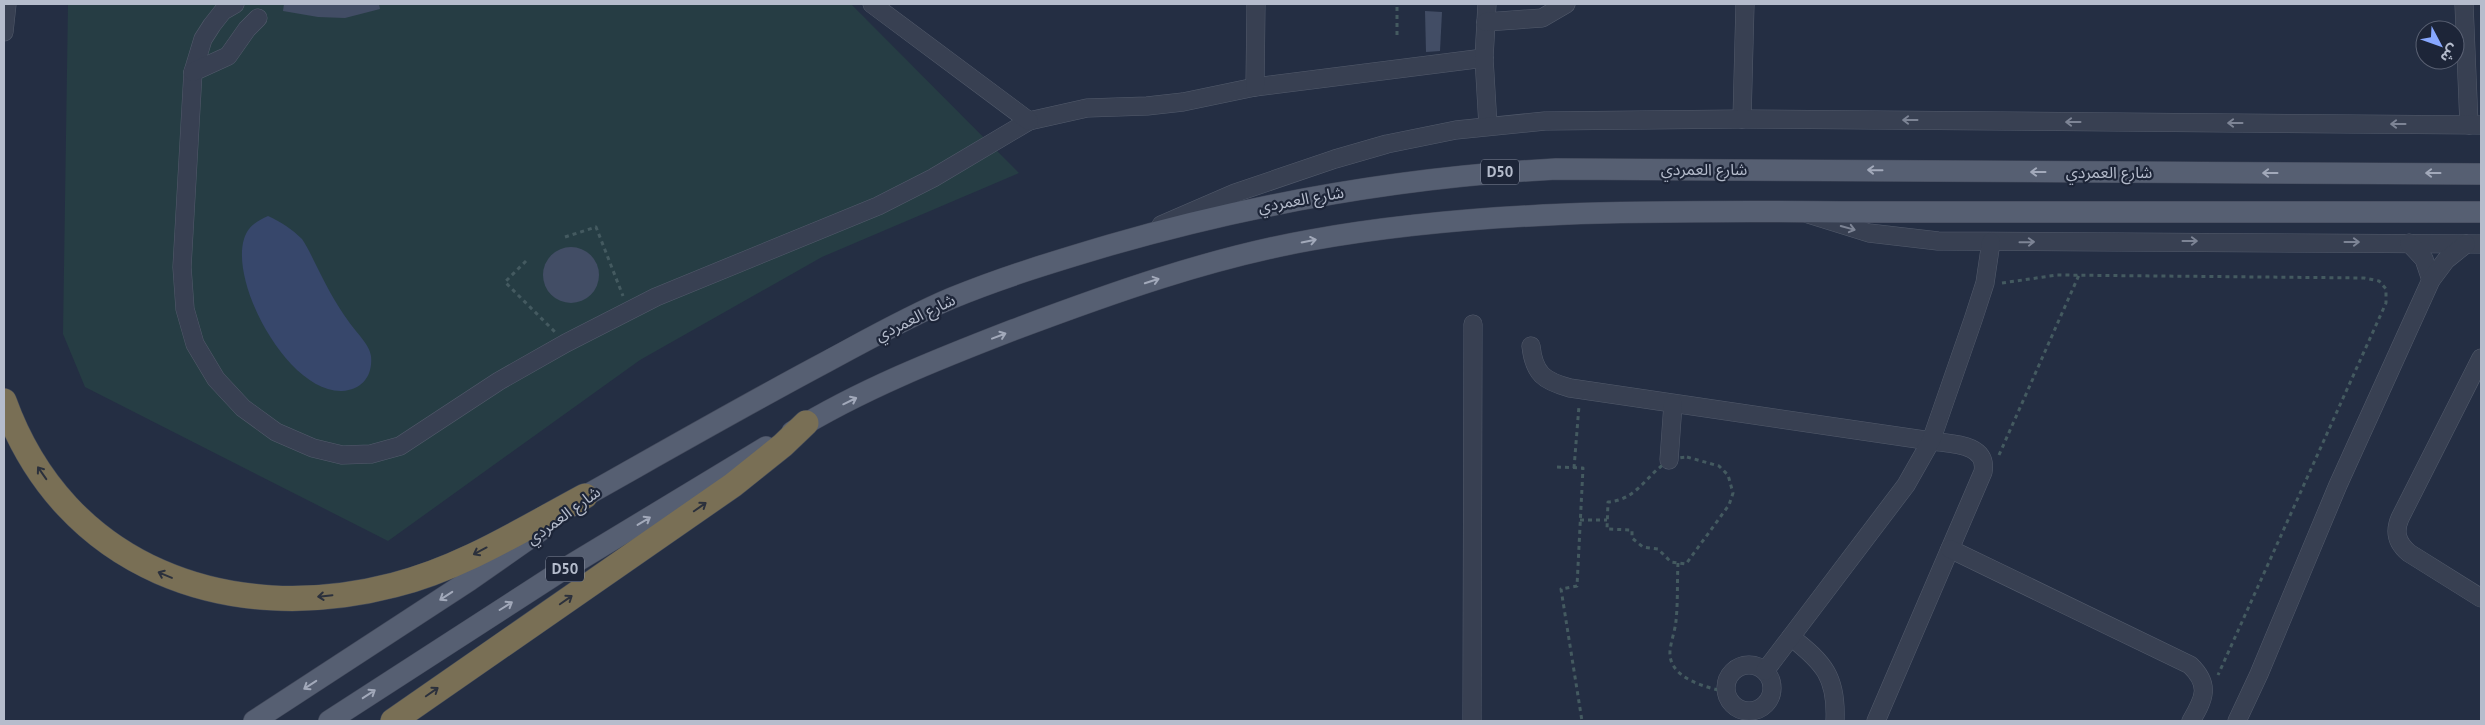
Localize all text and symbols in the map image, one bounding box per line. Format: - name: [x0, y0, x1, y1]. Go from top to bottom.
- north arrow: [2415, 20, 2465, 70]
- text: ش: [2437, 40, 2463, 67]
- one-way arrow: [1902, 115, 1918, 125]
- one-way arrow: [2065, 117, 2081, 127]
- one-way arrow: [2227, 118, 2244, 128]
- one-way arrow: [2390, 120, 2406, 129]
- street label: شارع العمردي: [1661, 159, 1747, 182]
- road number: D50: [1481, 160, 1519, 184]
- street label: شارع العمردي: [2066, 162, 2152, 185]
- one-way arrow: [1867, 165, 1884, 175]
- one-way arrow: [2030, 167, 2046, 176]
- one-way arrow: [2262, 168, 2278, 178]
- one-way arrow: [2425, 169, 2441, 178]
- street label: شارع العمردي: [1257, 182, 1346, 219]
- one-way arrow: [1840, 224, 1856, 233]
- one-way arrow: [1301, 235, 1317, 245]
- one-way arrow: [2181, 236, 2197, 246]
- one-way arrow: [2018, 237, 2035, 247]
- one-way arrow: [2344, 237, 2360, 247]
- one-way arrow: [1144, 276, 1160, 286]
- street label: شارع العمردي: [872, 289, 960, 348]
- one-way arrow: [991, 331, 1006, 340]
- one-way arrow: [842, 396, 857, 405]
- one-way arrow: [37, 466, 47, 480]
- street label: شارع العمردي: [522, 481, 606, 551]
- one-way arrow: [692, 502, 706, 512]
- one-way arrow: [637, 516, 651, 526]
- one-way arrow: [473, 547, 488, 557]
- road number: D50: [546, 556, 584, 582]
- one-way arrow: [158, 570, 173, 579]
- one-way arrow: [439, 591, 453, 601]
- one-way arrow: [317, 592, 333, 601]
- one-way arrow: [559, 595, 573, 605]
- one-way arrow: [499, 601, 513, 612]
- one-way arrow: [303, 680, 317, 690]
- one-way arrow: [425, 687, 439, 697]
- one-way arrow: [362, 689, 376, 699]

